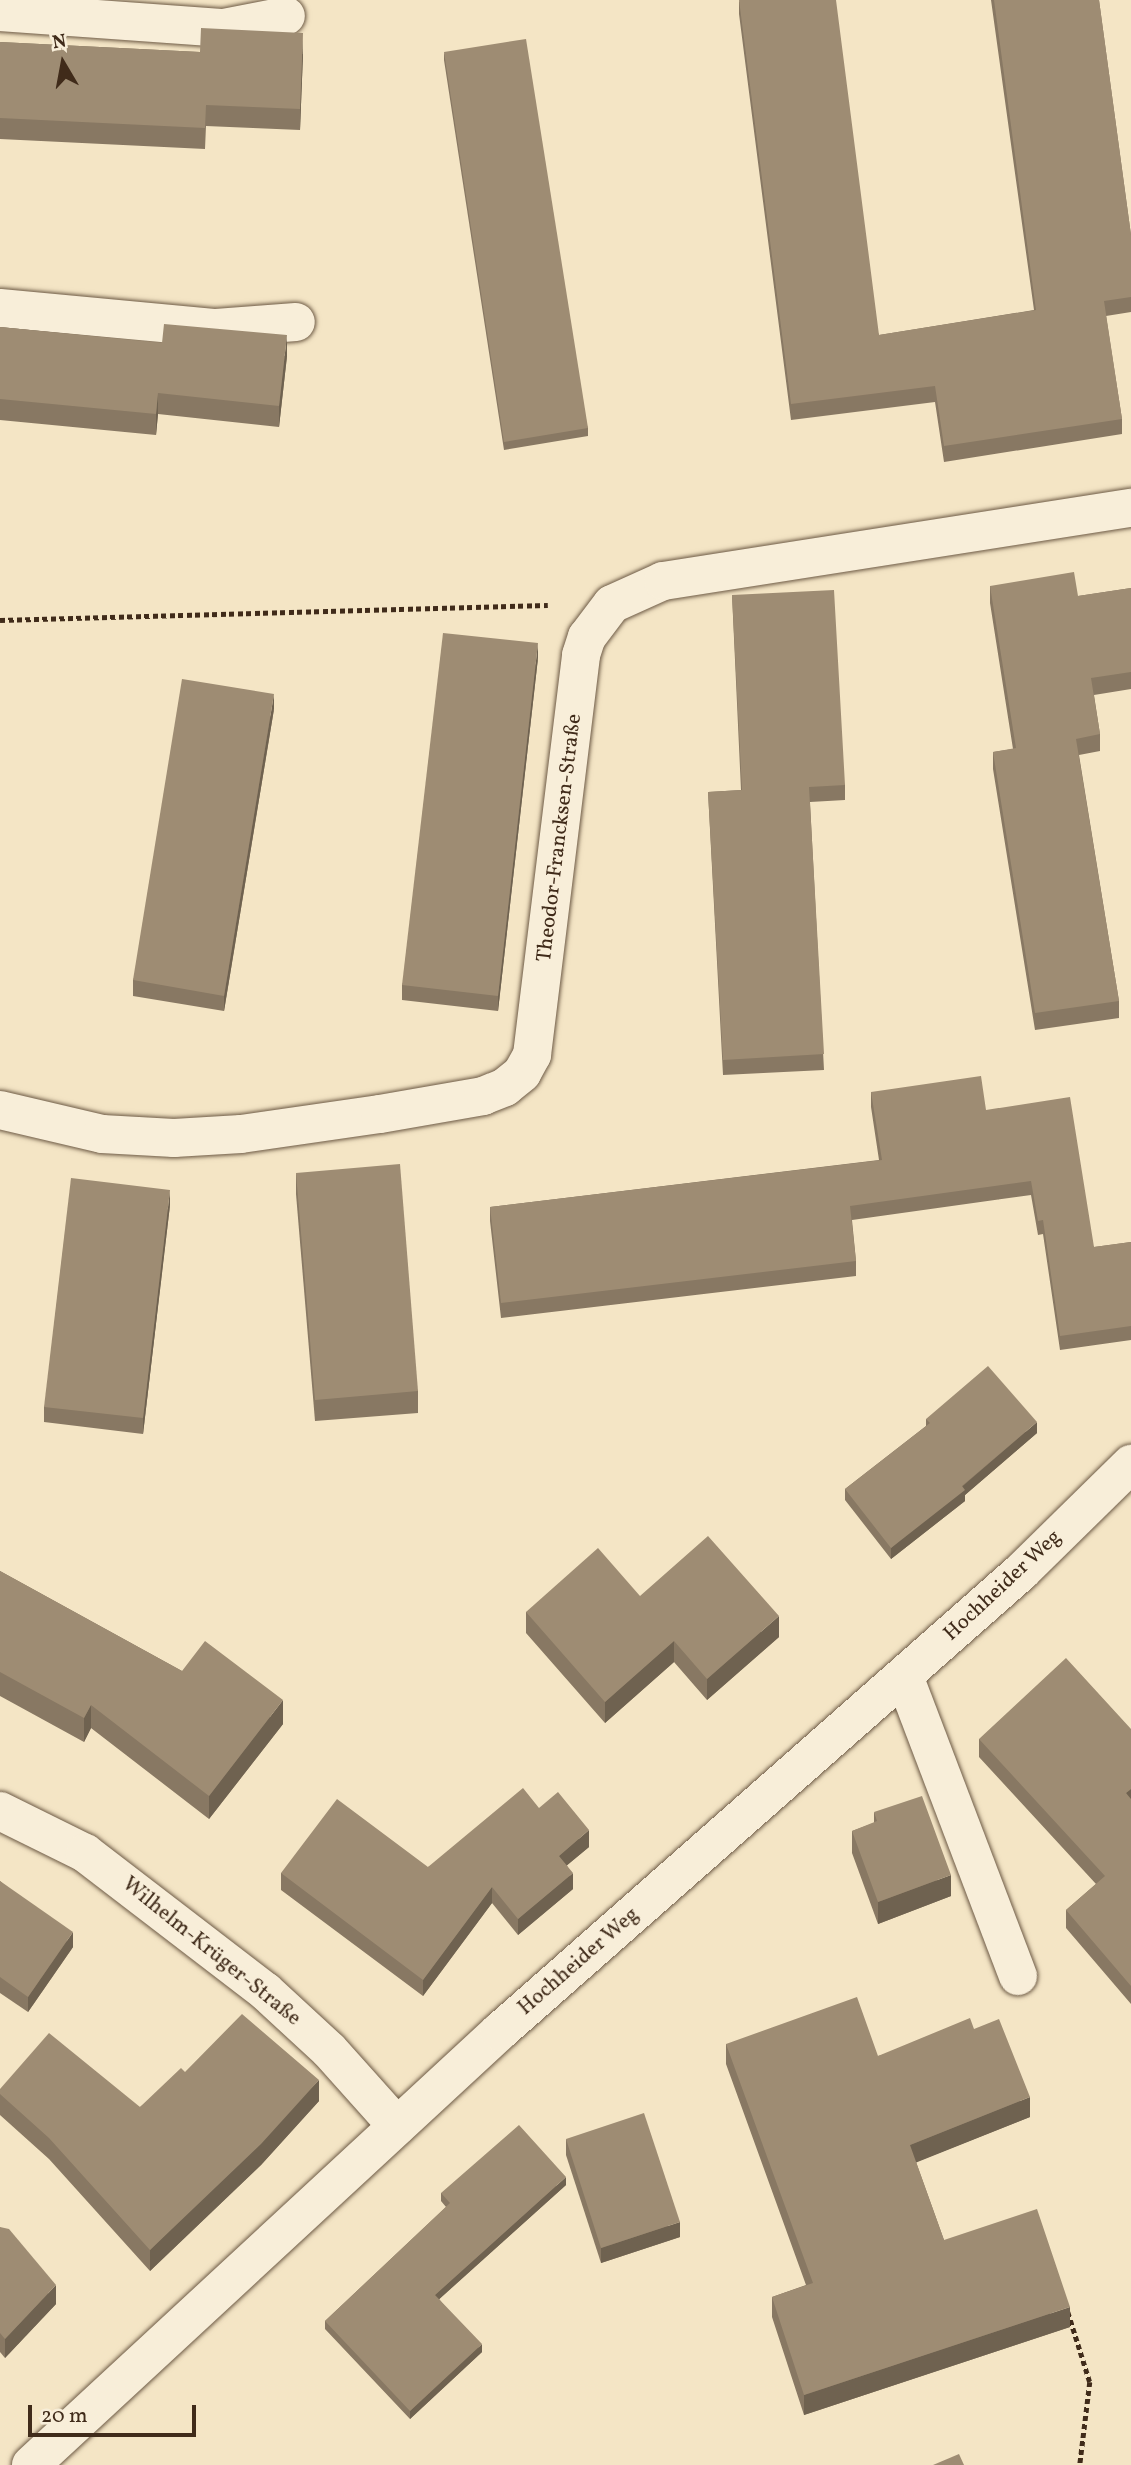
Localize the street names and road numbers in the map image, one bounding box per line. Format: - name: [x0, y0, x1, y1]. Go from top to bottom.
- street label: Theodor-Francksen-Straße: [532, 713, 588, 963]
- street label: Hochheider Weg: [939, 1525, 1067, 1647]
- street label: Wilhelm-Krüger-Straße: [117, 1872, 305, 2032]
- street label: Hochheider Weg: [513, 1903, 645, 2021]

